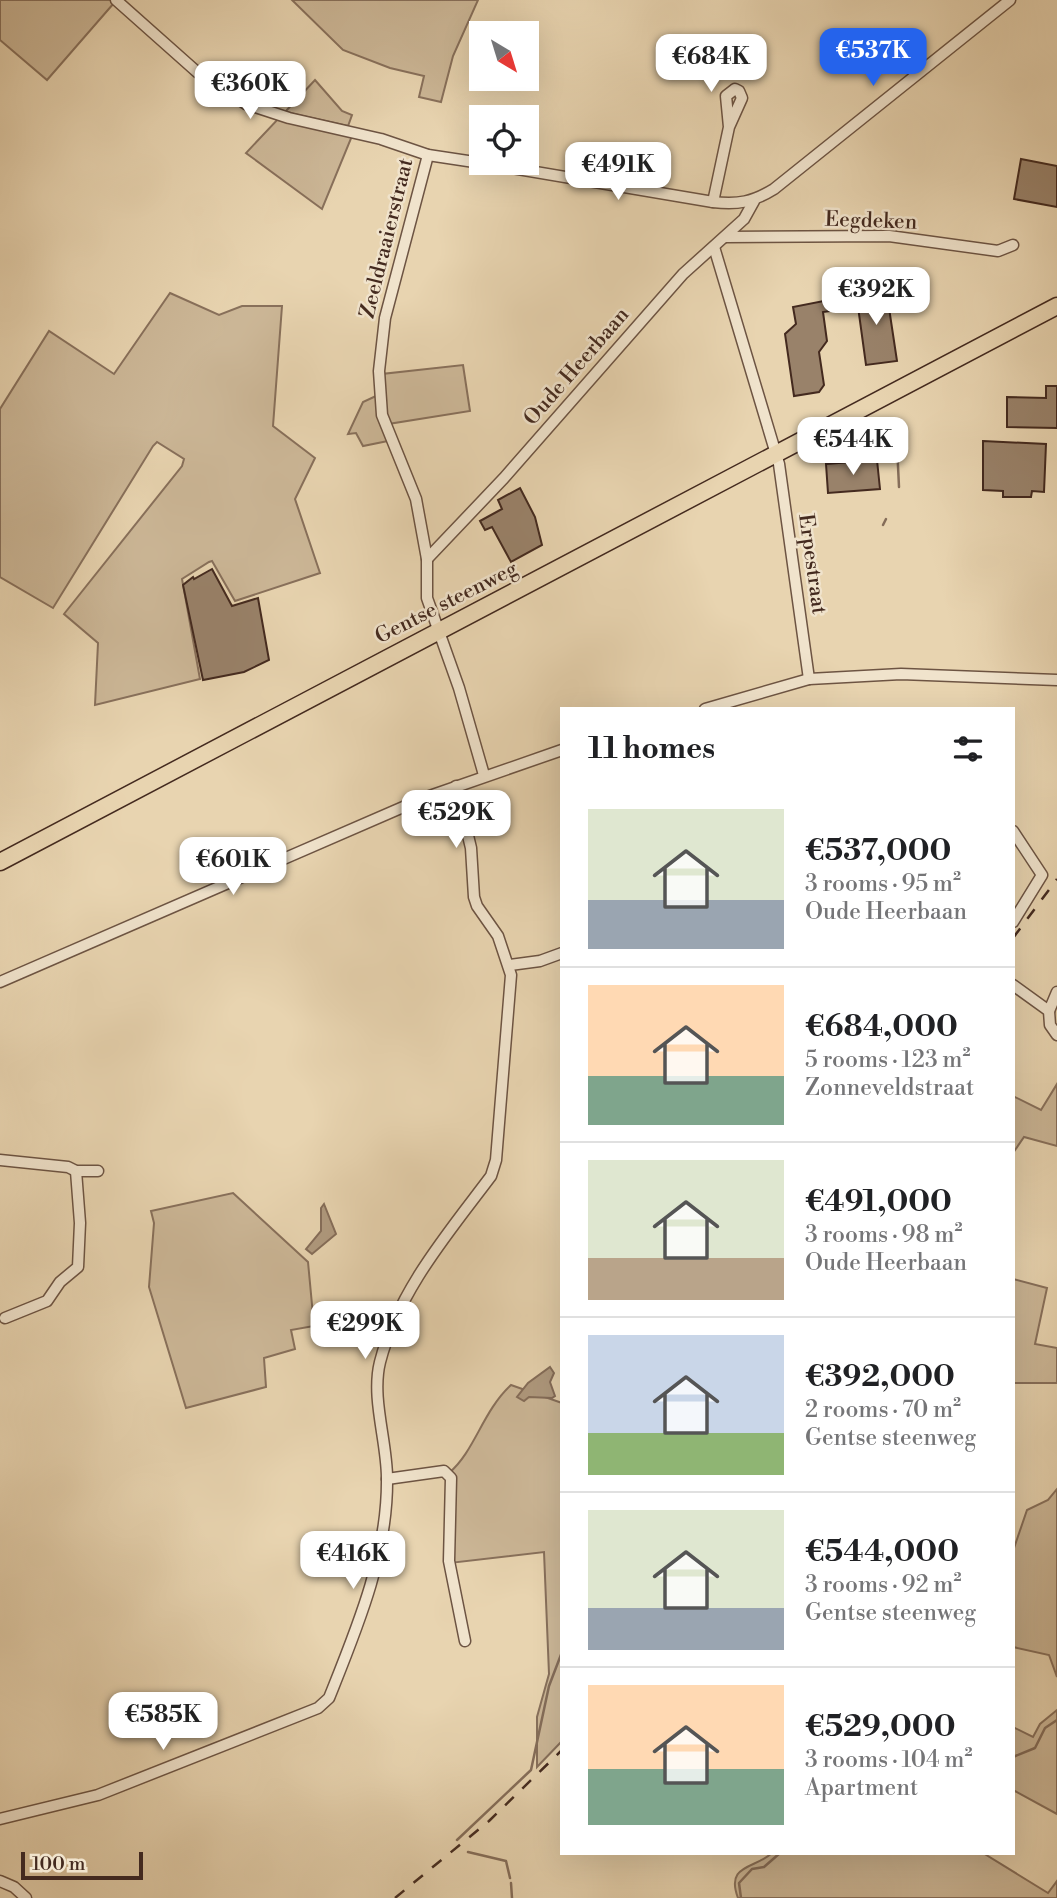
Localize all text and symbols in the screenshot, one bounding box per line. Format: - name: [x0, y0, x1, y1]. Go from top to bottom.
- north arrow: [469, 21, 539, 91]
- map controls: [469, 21, 539, 175]
- pin: €537K: [824, 28, 922, 88]
- pin: €684K: [662, 34, 760, 94]
- text: €537K: [836, 37, 910, 65]
- text: €684K: [672, 43, 750, 71]
- pin: €360K: [201, 61, 299, 121]
- text: €360K: [211, 70, 289, 98]
- button: locate: [469, 105, 539, 175]
- pin: €491K: [569, 142, 667, 202]
- text: €491K: [581, 151, 655, 179]
- street label: Zeeldraaierstraat: [354, 155, 420, 321]
- street label: Eegdeken: [824, 206, 918, 236]
- pin: €392K: [827, 268, 925, 327]
- text: €392K: [838, 276, 914, 304]
- street label: Oude Heerbaan: [518, 302, 635, 431]
- pin: €544K: [804, 418, 902, 477]
- text: €544K: [813, 426, 893, 454]
- street label: Erpestraat: [792, 512, 832, 617]
- street label: Gentse steenweg: [371, 556, 522, 650]
- text: 11 homes: [588, 730, 715, 768]
- icon: filters: [949, 730, 987, 768]
- pin: €529K: [407, 790, 505, 850]
- text: €529K: [418, 799, 494, 827]
- text: €537,000: [805, 832, 951, 870]
- icon: home: [644, 837, 728, 921]
- pin: €601K: [184, 838, 282, 897]
- text: €601K: [195, 846, 271, 874]
- text: 3 rooms · 95 m²: [805, 870, 961, 898]
- text: Oude Heerbaan: [805, 898, 967, 926]
- text: €684,000: [805, 1008, 958, 1046]
- icon: home: [644, 1013, 728, 1097]
- text: 5 rooms · 123 m²: [805, 1046, 971, 1074]
- text: Zonneveldstraat: [805, 1074, 974, 1102]
- text: €491,000: [805, 1183, 952, 1221]
- icon: home: [644, 1188, 728, 1272]
- text: 3 rooms · 98 m²: [805, 1221, 962, 1249]
- text: Oude Heerbaan: [805, 1249, 967, 1277]
- pin: €299K: [316, 1302, 414, 1361]
- text: €299K: [327, 1310, 403, 1338]
- text: €392,000: [805, 1358, 955, 1396]
- icon: home: [644, 1363, 728, 1447]
- text: 2 rooms · 70 m²: [805, 1396, 961, 1424]
- text: Gentse steenweg: [805, 1424, 976, 1452]
- pin: €416K: [304, 1532, 402, 1591]
- text: €544,000: [805, 1533, 959, 1571]
- icon: home: [644, 1538, 728, 1622]
- text: €416K: [316, 1540, 390, 1568]
- text: 3 rooms · 92 m²: [805, 1571, 961, 1599]
- text: Gentse steenweg: [805, 1599, 976, 1627]
- pin: €585K: [114, 1692, 212, 1752]
- text: €585K: [125, 1701, 201, 1729]
- text: €529,000: [805, 1708, 955, 1746]
- icon: home: [644, 1713, 728, 1797]
- text: 3 rooms · 104 m²: [805, 1746, 973, 1774]
- text: Apartment: [805, 1774, 918, 1802]
- scale bar: [21, 1849, 144, 1881]
- text: 100 m: [32, 1852, 85, 1876]

